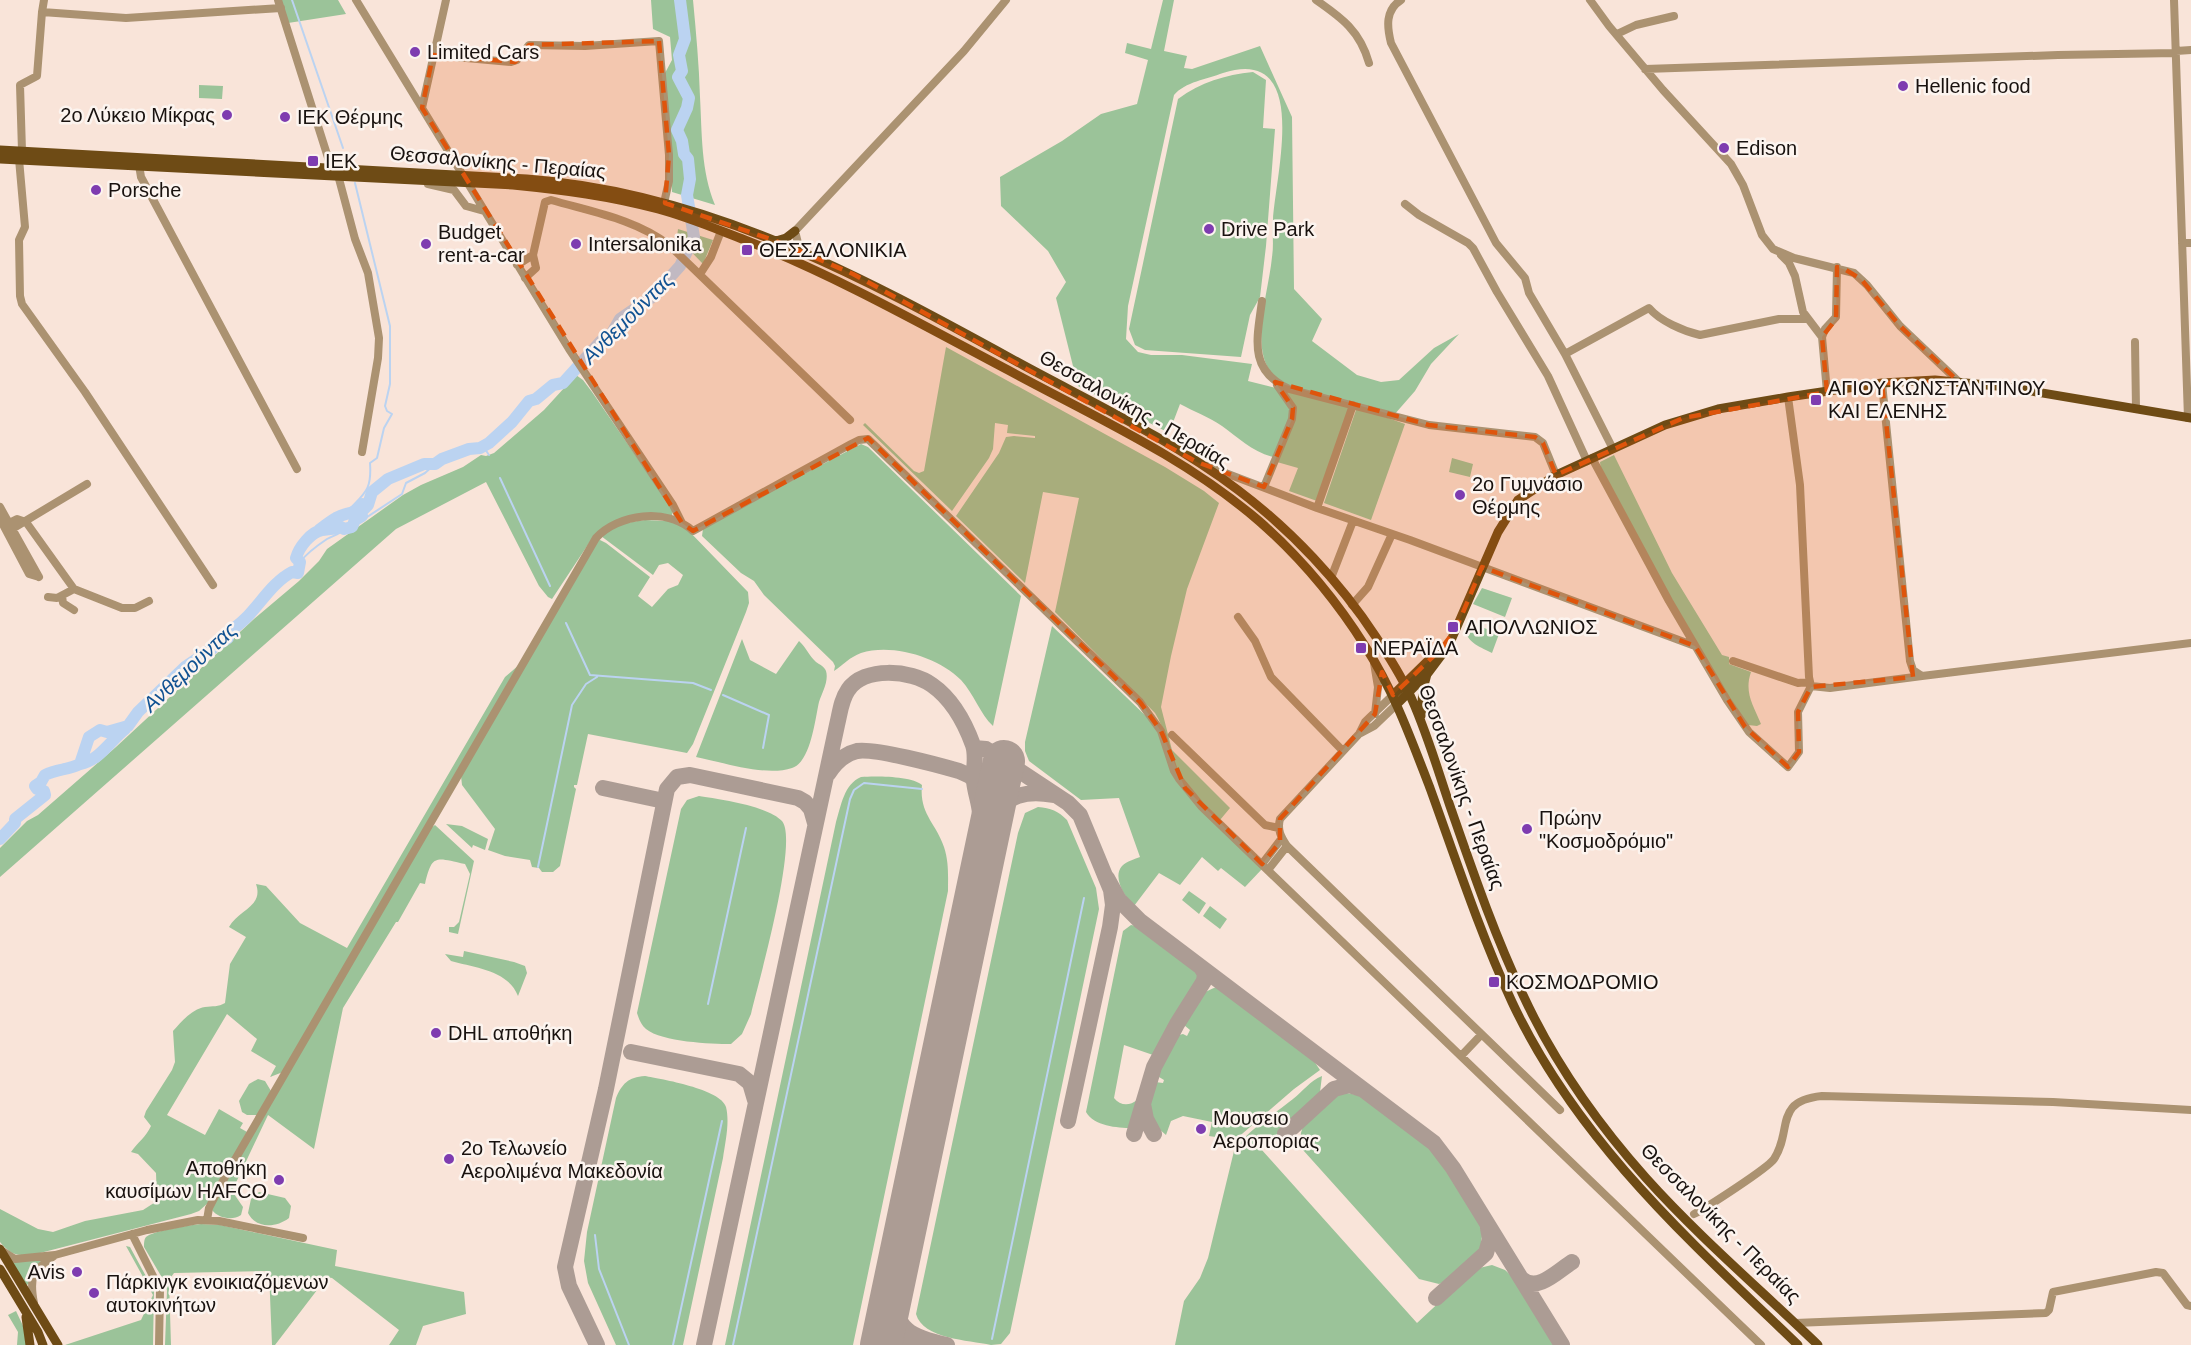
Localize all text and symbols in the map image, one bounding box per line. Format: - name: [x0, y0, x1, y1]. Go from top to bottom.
- place label: Limited Cars: [427, 41, 539, 63]
- marker: Limited Cars: [408, 45, 422, 59]
- place label: Hellenic food: [1915, 75, 2031, 97]
- marker: Hellenic food: [1896, 79, 1910, 93]
- place label: 2ο Λύκειο Μίκρας: [60, 104, 215, 126]
- place label: ΙΕΚ Θέρμης: [297, 106, 403, 128]
- marker: 2ο Λύκειο Μίκρας: [220, 108, 234, 122]
- marker: ΙΕΚ Θέρμης: [278, 110, 292, 124]
- place label: Edison: [1736, 137, 1797, 159]
- marker: Edison: [1717, 141, 1731, 155]
- street label: Θεσσαλονίκης - Περαίας: [389, 142, 607, 182]
- place label: ΙΕΚ: [325, 150, 358, 172]
- marker: ΙΕΚ: [306, 154, 320, 168]
- place label: Porsche: [108, 179, 181, 201]
- marker: Porsche: [89, 183, 103, 197]
- place label: Drive Park: [1221, 218, 1315, 240]
- place label: Budget rent-a-car: [438, 221, 525, 266]
- marker: Drive Park: [1202, 222, 1216, 236]
- place label: Intersalonika: [588, 233, 702, 255]
- marker: Budget rent-a-car: [419, 237, 433, 251]
- marker: Intersalonika: [569, 237, 583, 251]
- place label: ΘΕΣΣΑΛΟΝΙΚΙΑ: [759, 239, 907, 261]
- marker: ΘΕΣΣΑΛΟΝΙΚΙΑ: [740, 243, 754, 257]
- water label: Ανθεμούντας: [576, 267, 679, 370]
- street label: Θεσσαλονίκης - Περαίας: [1036, 345, 1235, 473]
- place label: ΑΓΙΟΥ ΚΩΝΣΤΑΝΤΙΝΟΥ ΚΑΙ ΕΛΕΝΗΣ: [1828, 377, 2045, 422]
- marker: ΑΓΙΟΥ ΚΩΝΣΤΑΝΤΙΝΟΥ ΚΑΙ ΕΛΕΝΗΣ: [1809, 393, 1823, 407]
- place label: 2ο Γυμνάσιο Θέρμης: [1472, 473, 1583, 518]
- marker: 2ο Γυμνάσιο Θέρμης: [1453, 488, 1467, 502]
- place label: ΑΠΟΛΛΩΝΙΟΣ: [1465, 616, 1598, 638]
- water label: Ανθεμούντας: [137, 617, 242, 717]
- marker: ΑΠΟΛΛΩΝΙΟΣ: [1446, 620, 1460, 634]
- place label: ΝΕΡΑΪΔΑ: [1373, 637, 1459, 659]
- marker: ΝΕΡΑΪΔΑ: [1354, 641, 1368, 655]
- street label: Θεσσαλονίκης - Περαίας: [1415, 682, 1509, 893]
- place label: Πρώην "Κοσμοδρόμιο": [1539, 807, 1673, 852]
- marker: Πρώην "Κοσμοδρόμιο": [1520, 822, 1534, 836]
- place label: ΚΟΣΜΟΔΡΟΜΙΟ: [1506, 971, 1658, 993]
- marker: ΚΟΣΜΟΔΡΟΜΙΟ: [1487, 975, 1501, 989]
- place label: DHL αποθήκη: [448, 1022, 572, 1044]
- marker: DHL αποθήκη: [429, 1026, 443, 1040]
- place label: Μουσειο Αεροποριας: [1213, 1107, 1319, 1152]
- marker: Μουσειο Αεροποριας: [1194, 1122, 1208, 1136]
- place label: 2ο Τελωνείο Αερολιμένα Μακεδονία: [461, 1137, 663, 1182]
- street label: Θεσσαλονίκης - Περαίας: [1637, 1139, 1806, 1308]
- marker: 2ο Τελωνείο Αερολιμένα Μακεδονία: [442, 1152, 456, 1166]
- place label: Αποθήκη καυσίμων HAFCO: [105, 1157, 267, 1202]
- marker: Αποθήκη καυσίμων HAFCO: [272, 1173, 286, 1187]
- place label: Avis: [28, 1261, 65, 1283]
- marker: Avis: [70, 1265, 84, 1279]
- place label: Πάρκινγκ ενοικιαζόμενων αυτοκινήτων: [106, 1271, 329, 1316]
- marker: Πάρκινγκ ενοικιαζόμενων αυτοκινήτων: [87, 1286, 101, 1300]

